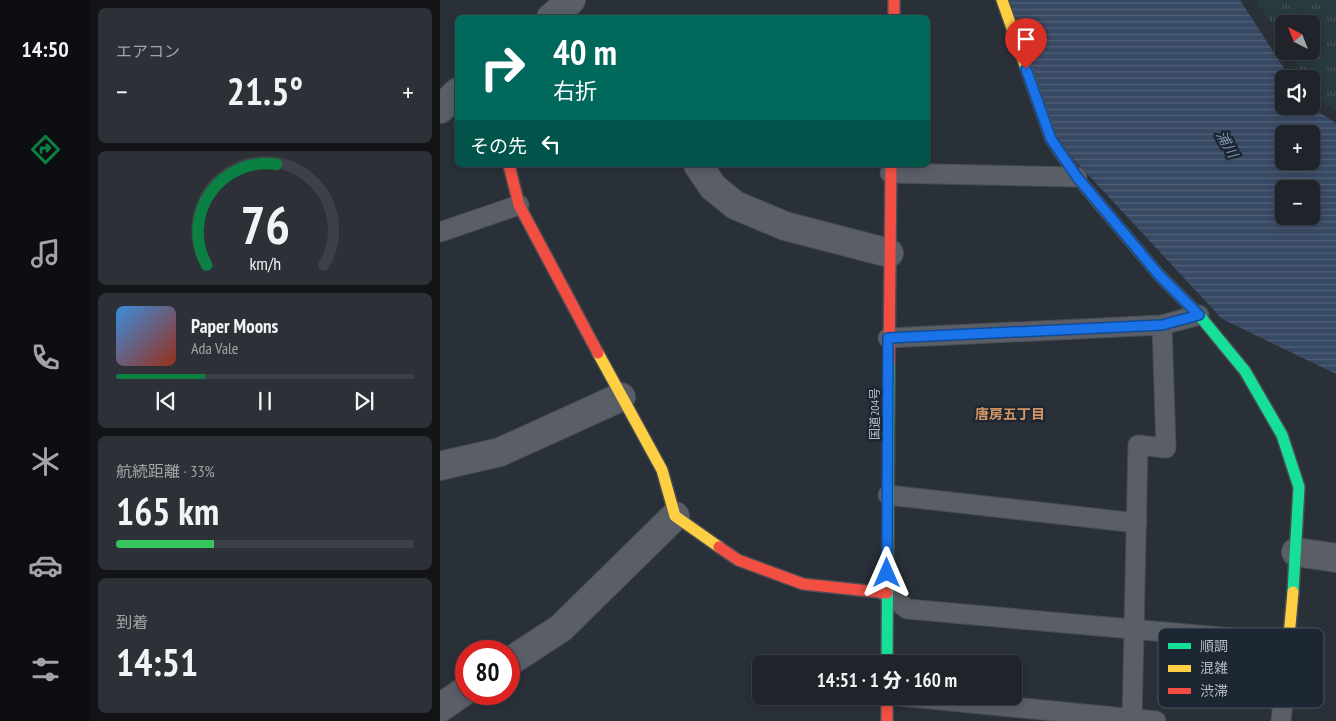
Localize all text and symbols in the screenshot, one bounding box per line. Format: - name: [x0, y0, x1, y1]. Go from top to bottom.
- north arrow: [1275, 15, 1320, 60]
- map controls: [1275, 15, 1320, 225]
- pin: [1005, 18, 1047, 69]
- icon: arrive: [1012, 25, 1040, 53]
- text: 40 m: [553, 29, 617, 75]
- text: 14:50: [21, 35, 69, 63]
- icon: right: [470, 35, 535, 100]
- text: エアコン: [116, 41, 180, 61]
- text: 21.5°: [227, 66, 303, 115]
- button: sound: [1275, 70, 1320, 115]
- text: −: [116, 73, 128, 110]
- text: +: [402, 73, 414, 110]
- text: 右折: [553, 77, 597, 105]
- button: +: [1275, 125, 1320, 170]
- water label: 浦川: [1212, 127, 1243, 162]
- icon: left: [537, 130, 565, 158]
- icon: directions: [28, 132, 63, 167]
- text: その先: [470, 134, 527, 158]
- button: −: [1275, 180, 1320, 225]
- text: 76: [240, 191, 290, 258]
- icon: music: [28, 236, 63, 271]
- text: km/h: [249, 252, 281, 275]
- text: Paper Moons: [191, 314, 278, 338]
- text: Ada Vale: [191, 338, 238, 358]
- icon: phone: [28, 340, 63, 375]
- icon: previous: [152, 387, 180, 415]
- icon: pause: [251, 387, 279, 415]
- icon: next: [350, 387, 378, 415]
- street label: 国道204号: [867, 388, 882, 440]
- district label: 唐房五丁目: [975, 405, 1045, 423]
- icon: climate: [28, 444, 63, 479]
- text: 航続距離 · 33%: [116, 461, 215, 481]
- text: 165 km: [116, 486, 219, 535]
- position arrow: [860, 546, 912, 598]
- icon: car: [28, 548, 63, 583]
- text: 到着: [116, 612, 148, 632]
- legend: [1158, 628, 1324, 708]
- text: 14:51: [116, 637, 198, 686]
- text: 順調: [1200, 637, 1228, 655]
- speed limit sign: 80: [455, 640, 520, 705]
- icon: filters: [28, 652, 63, 687]
- text: 混雑: [1200, 659, 1228, 677]
- text: 14:51 · 1 分 · 160 m: [817, 668, 957, 692]
- text: 渋滞: [1200, 682, 1228, 700]

